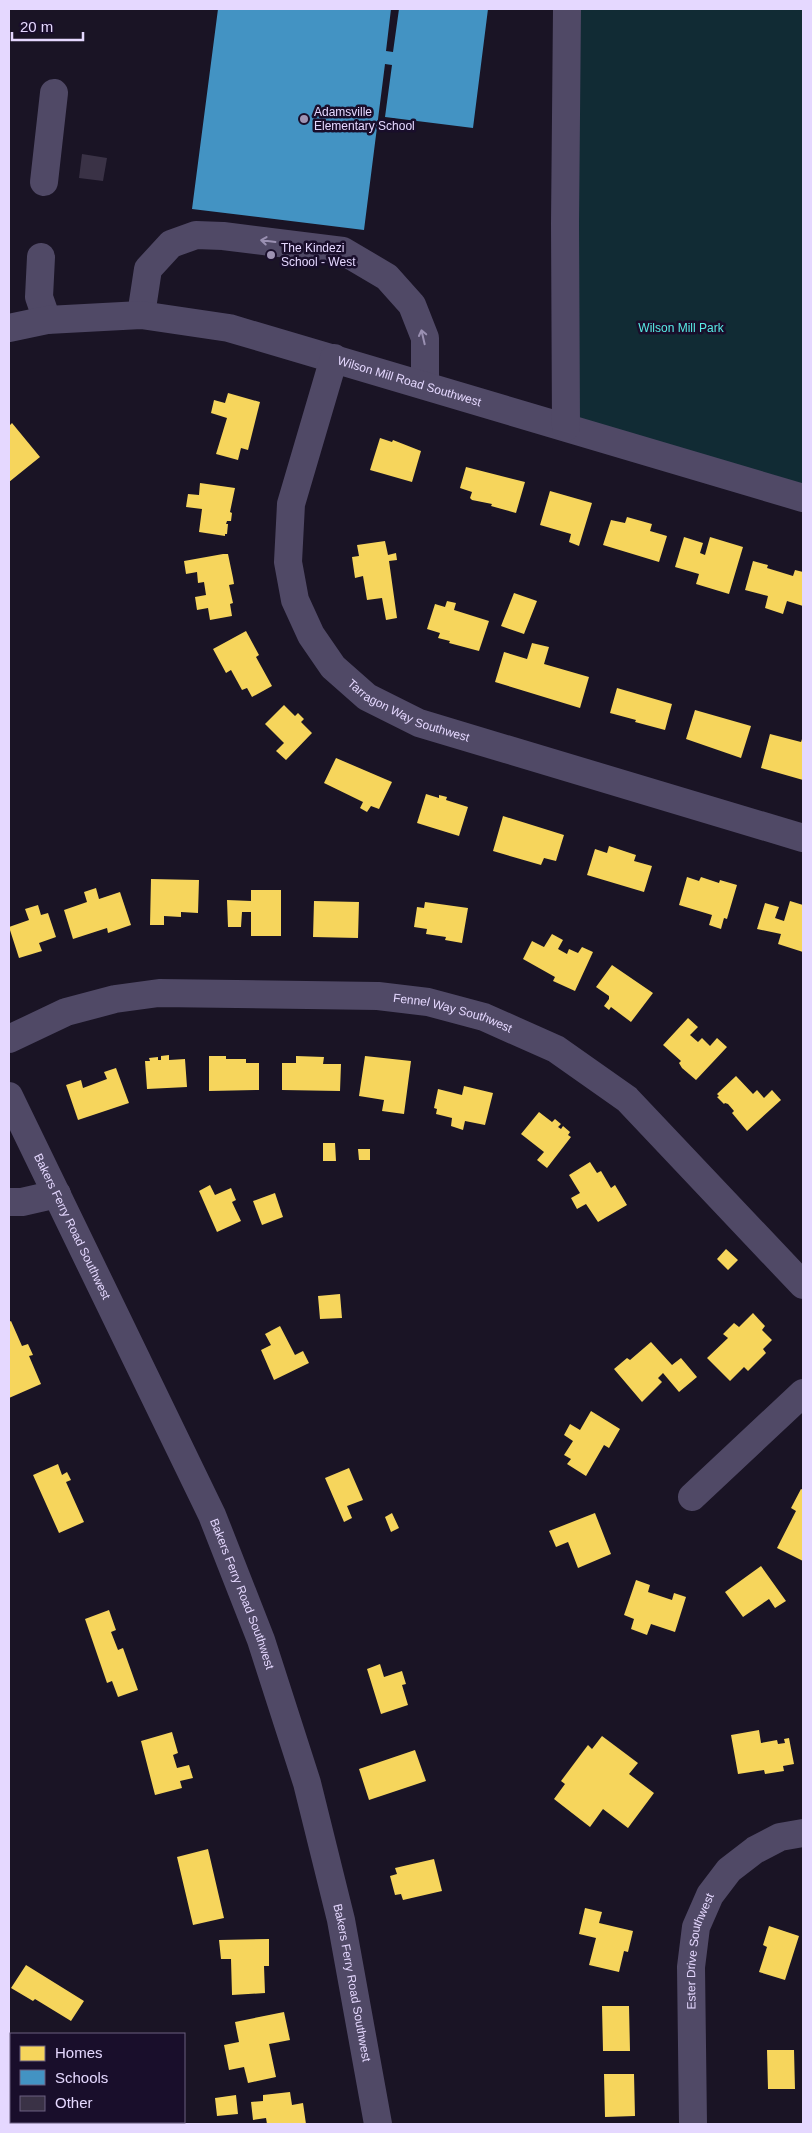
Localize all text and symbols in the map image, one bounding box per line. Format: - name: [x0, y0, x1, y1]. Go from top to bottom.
- scale bar: [12, 10, 84, 42]
- text: 20 m: [20, 18, 53, 35]
- place label: Adamsville Elementary School: [314, 105, 415, 133]
- marker: Adamsville Elementary School: [298, 113, 310, 125]
- one-way arrow: [261, 236, 277, 246]
- place label: The Kindezi School - West: [281, 241, 356, 269]
- marker: The Kindezi School - West: [265, 249, 277, 261]
- park label: Wilson Mill Park: [638, 321, 725, 335]
- one-way arrow: [418, 329, 427, 345]
- street label: Wilson Mill Road Southwest: [336, 354, 483, 409]
- street label: Tarragon Way Southwest: [345, 676, 472, 745]
- street label: Fennel Way Southwest: [392, 991, 515, 1036]
- street label: Bakers Ferry Road Southwest: [31, 1151, 114, 1302]
- street label: Bakers Ferry Road Southwest: [207, 1516, 277, 1672]
- street label: Ester Drive Southwest: [684, 1891, 717, 2010]
- street label: Bakers Ferry Road Southwest: [330, 1902, 374, 2064]
- legend: [10, 2033, 185, 2123]
- text: Homes: [55, 2044, 103, 2061]
- text: Schools: [55, 2069, 108, 2086]
- text: Other: [55, 2094, 93, 2111]

